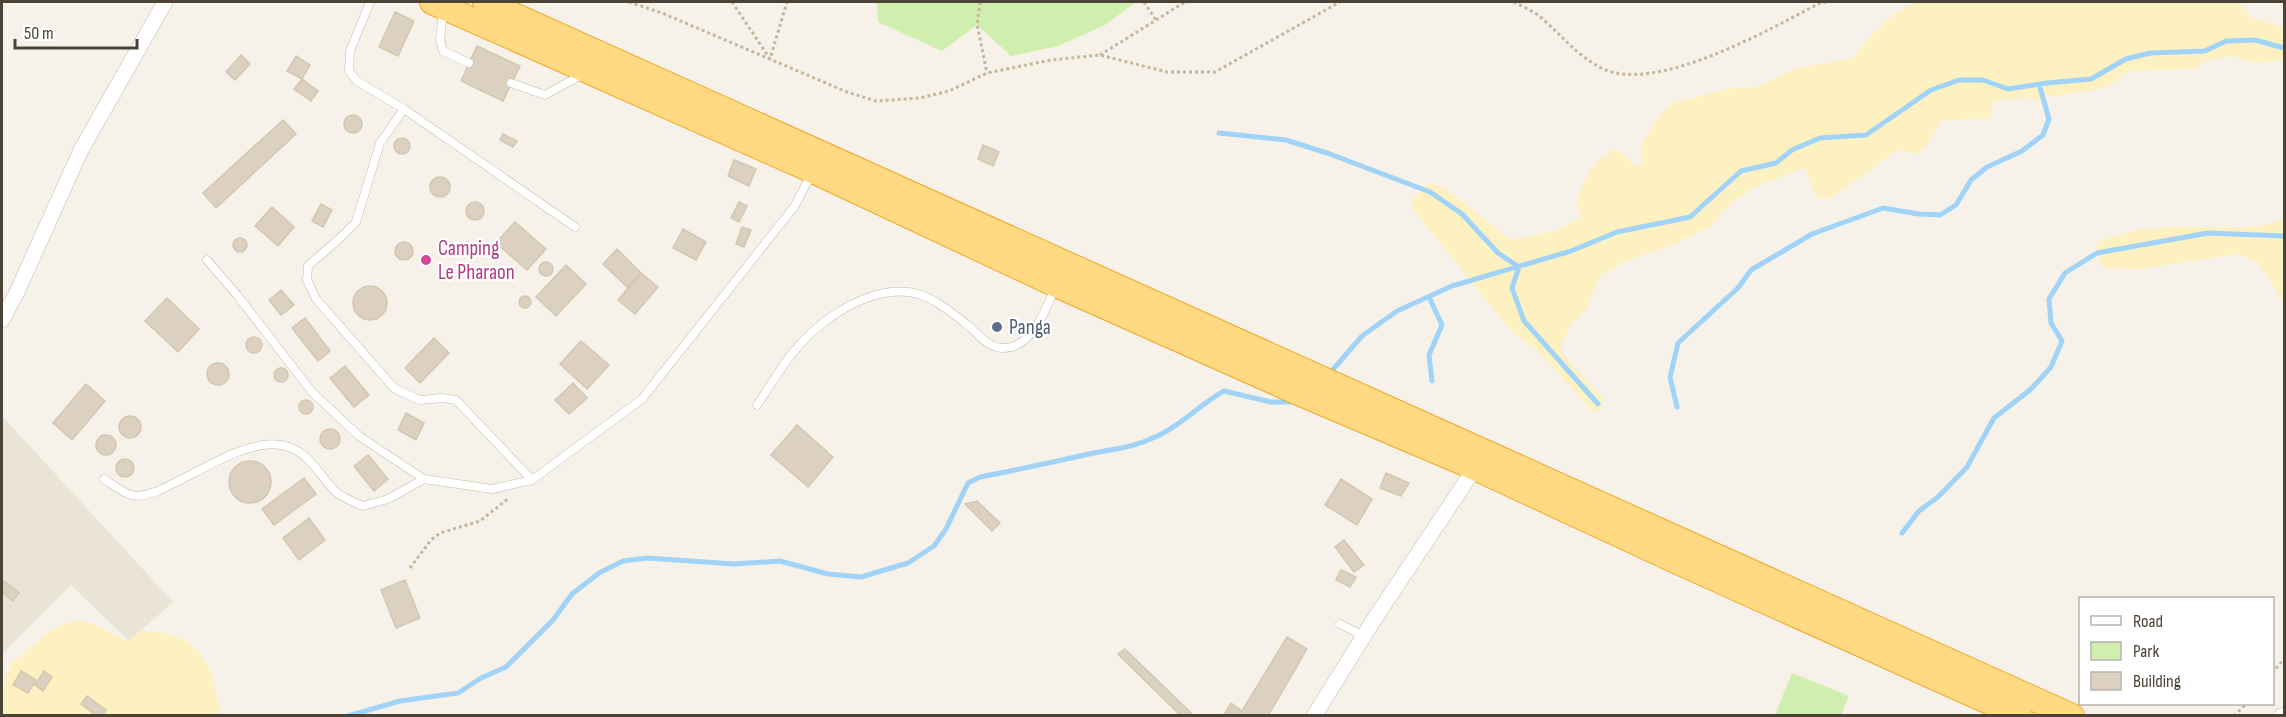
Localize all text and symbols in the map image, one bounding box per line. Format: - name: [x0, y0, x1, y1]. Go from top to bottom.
- scale bar: [15, 12, 136, 50]
- text: 50 m: [24, 23, 54, 44]
- place label: Camping Le Pharaon: [438, 236, 515, 285]
- marker: Camping Le Pharaon: [419, 253, 433, 267]
- place label: Panga: [1009, 315, 1051, 340]
- marker: Panga: [990, 320, 1004, 334]
- legend: [2079, 597, 2274, 705]
- text: Road: [2133, 611, 2163, 632]
- text: Park: [2133, 641, 2159, 662]
- text: Building: [2133, 671, 2181, 692]

